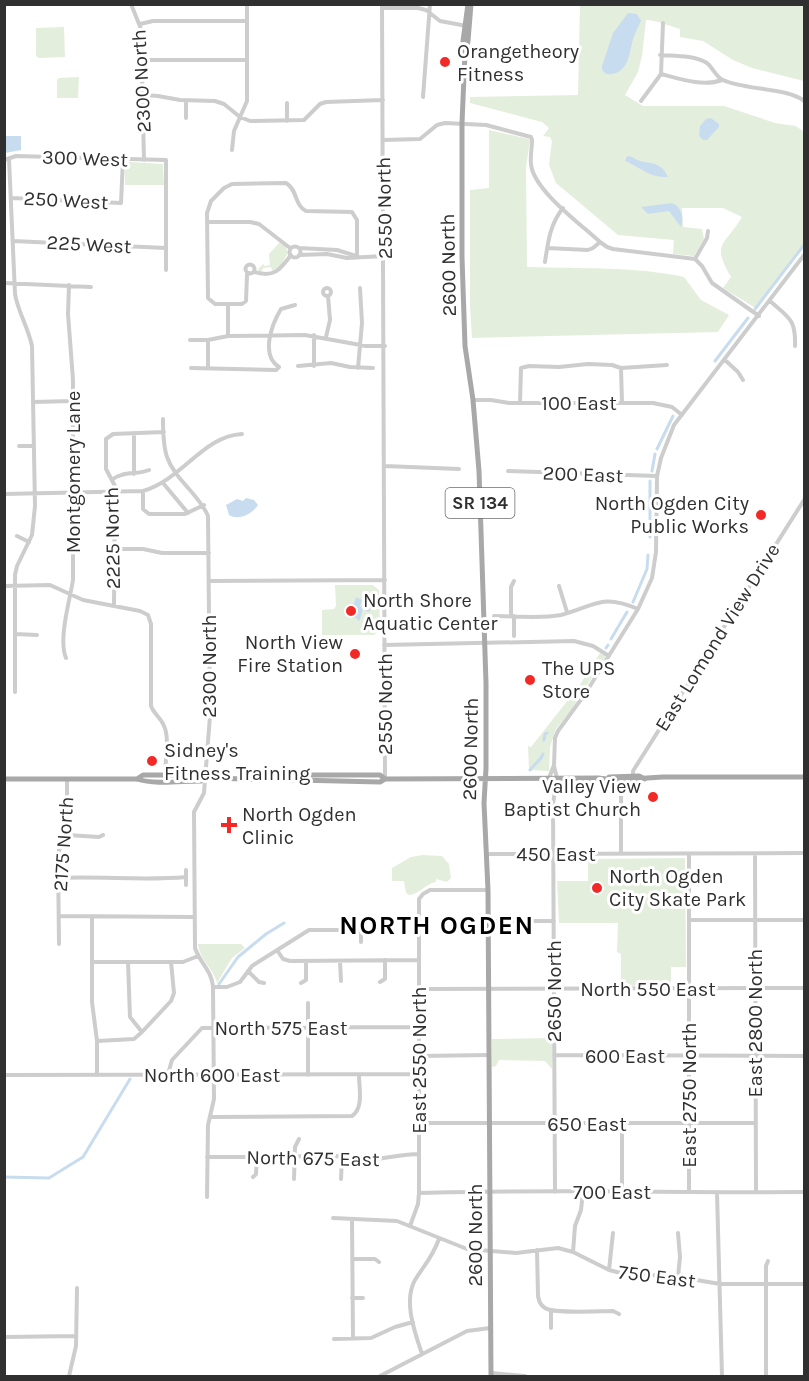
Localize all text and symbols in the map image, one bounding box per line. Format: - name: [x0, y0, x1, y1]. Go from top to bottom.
- street label: 2300 North: [127, 29, 156, 133]
- place label: Orangetheory Fitness: [457, 40, 579, 86]
- marker: Orangetheory Fitness: [438, 55, 452, 69]
- street label: 300 West: [42, 146, 129, 172]
- street label: 2550 North: [372, 157, 397, 259]
- street label: 250 West: [23, 187, 110, 214]
- street label: 2600 North: [436, 213, 461, 317]
- street label: 225 West: [46, 231, 132, 258]
- street label: Montgomery Lane: [62, 391, 85, 553]
- street label: 100 East: [541, 392, 617, 415]
- street label: 200 East: [542, 462, 624, 487]
- street label: 2225 North: [100, 487, 125, 589]
- road number: SR 134: [446, 488, 514, 518]
- place label: North Ogden City Public Works: [595, 492, 749, 538]
- marker: North Ogden City Public Works: [754, 508, 768, 522]
- street label: East Lomond View Drive: [650, 539, 785, 735]
- place label: North Shore Aquatic Center: [363, 589, 498, 635]
- marker: North Shore Aquatic Center: [344, 604, 358, 618]
- street label: 2300 North: [198, 614, 221, 718]
- place label: North View Fire Station: [237, 631, 344, 677]
- marker: North View Fire Station: [348, 647, 362, 661]
- street label: 2550 North: [374, 653, 397, 755]
- place label: The UPS Store: [542, 657, 615, 703]
- marker: The UPS Store: [523, 673, 537, 687]
- street label: 2600 North: [458, 697, 483, 801]
- place label: Sidney's Fitness Training: [164, 739, 310, 785]
- marker: Sidney's Fitness Training: [145, 754, 159, 768]
- place label: Valley View Baptist Church: [504, 775, 642, 821]
- marker: Valley View Baptist Church: [646, 790, 660, 804]
- street label: 2175 North: [49, 796, 78, 892]
- place label: North Ogden Clinic: [242, 803, 357, 849]
- marker: North Ogden Clinic: [220, 816, 238, 834]
- street label: 450 East: [516, 843, 596, 866]
- place label: North Ogden City Skate Park: [609, 865, 746, 911]
- marker: North Ogden City Skate Park: [590, 881, 604, 895]
- district label: NORTH OGDEN: [339, 910, 535, 941]
- street label: 2650 North: [543, 940, 566, 1042]
- street label: East 2800 North: [744, 949, 767, 1097]
- street label: North 550 East: [580, 978, 716, 1001]
- street label: East 2550 North: [408, 986, 431, 1134]
- street label: North 575 East: [214, 1017, 348, 1040]
- street label: East 2750 North: [678, 1022, 701, 1168]
- street label: 600 East: [585, 1045, 666, 1068]
- street label: North 600 East: [144, 1064, 281, 1087]
- street label: 650 East: [547, 1113, 627, 1136]
- street label: North 675 East: [246, 1146, 380, 1171]
- street label: 700 East: [573, 1181, 652, 1204]
- street label: 2600 North: [464, 1184, 487, 1286]
- street label: 750 East: [617, 1260, 697, 1293]

